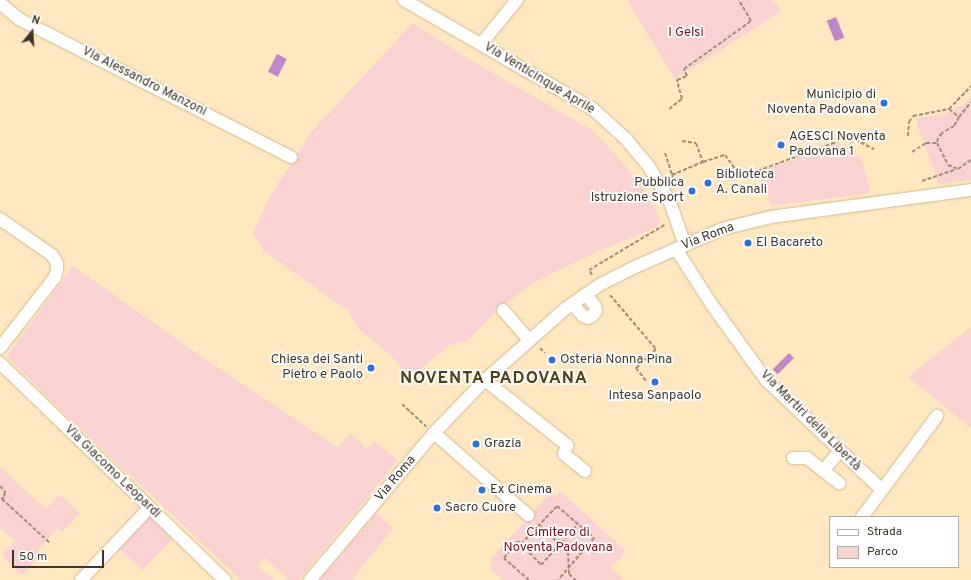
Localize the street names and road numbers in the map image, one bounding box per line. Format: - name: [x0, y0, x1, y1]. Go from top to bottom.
- street label: Via Venticinque Aprile: [480, 39, 598, 119]
- street label: Via Alessandro Manzoni: [79, 44, 209, 120]
- street label: Via Roma: [679, 220, 737, 254]
- street label: Via Martiri della Libertà: [756, 367, 864, 475]
- street label: Via Giacomo Leopardi: [61, 422, 163, 522]
- street label: Via Roma: [372, 453, 420, 505]

